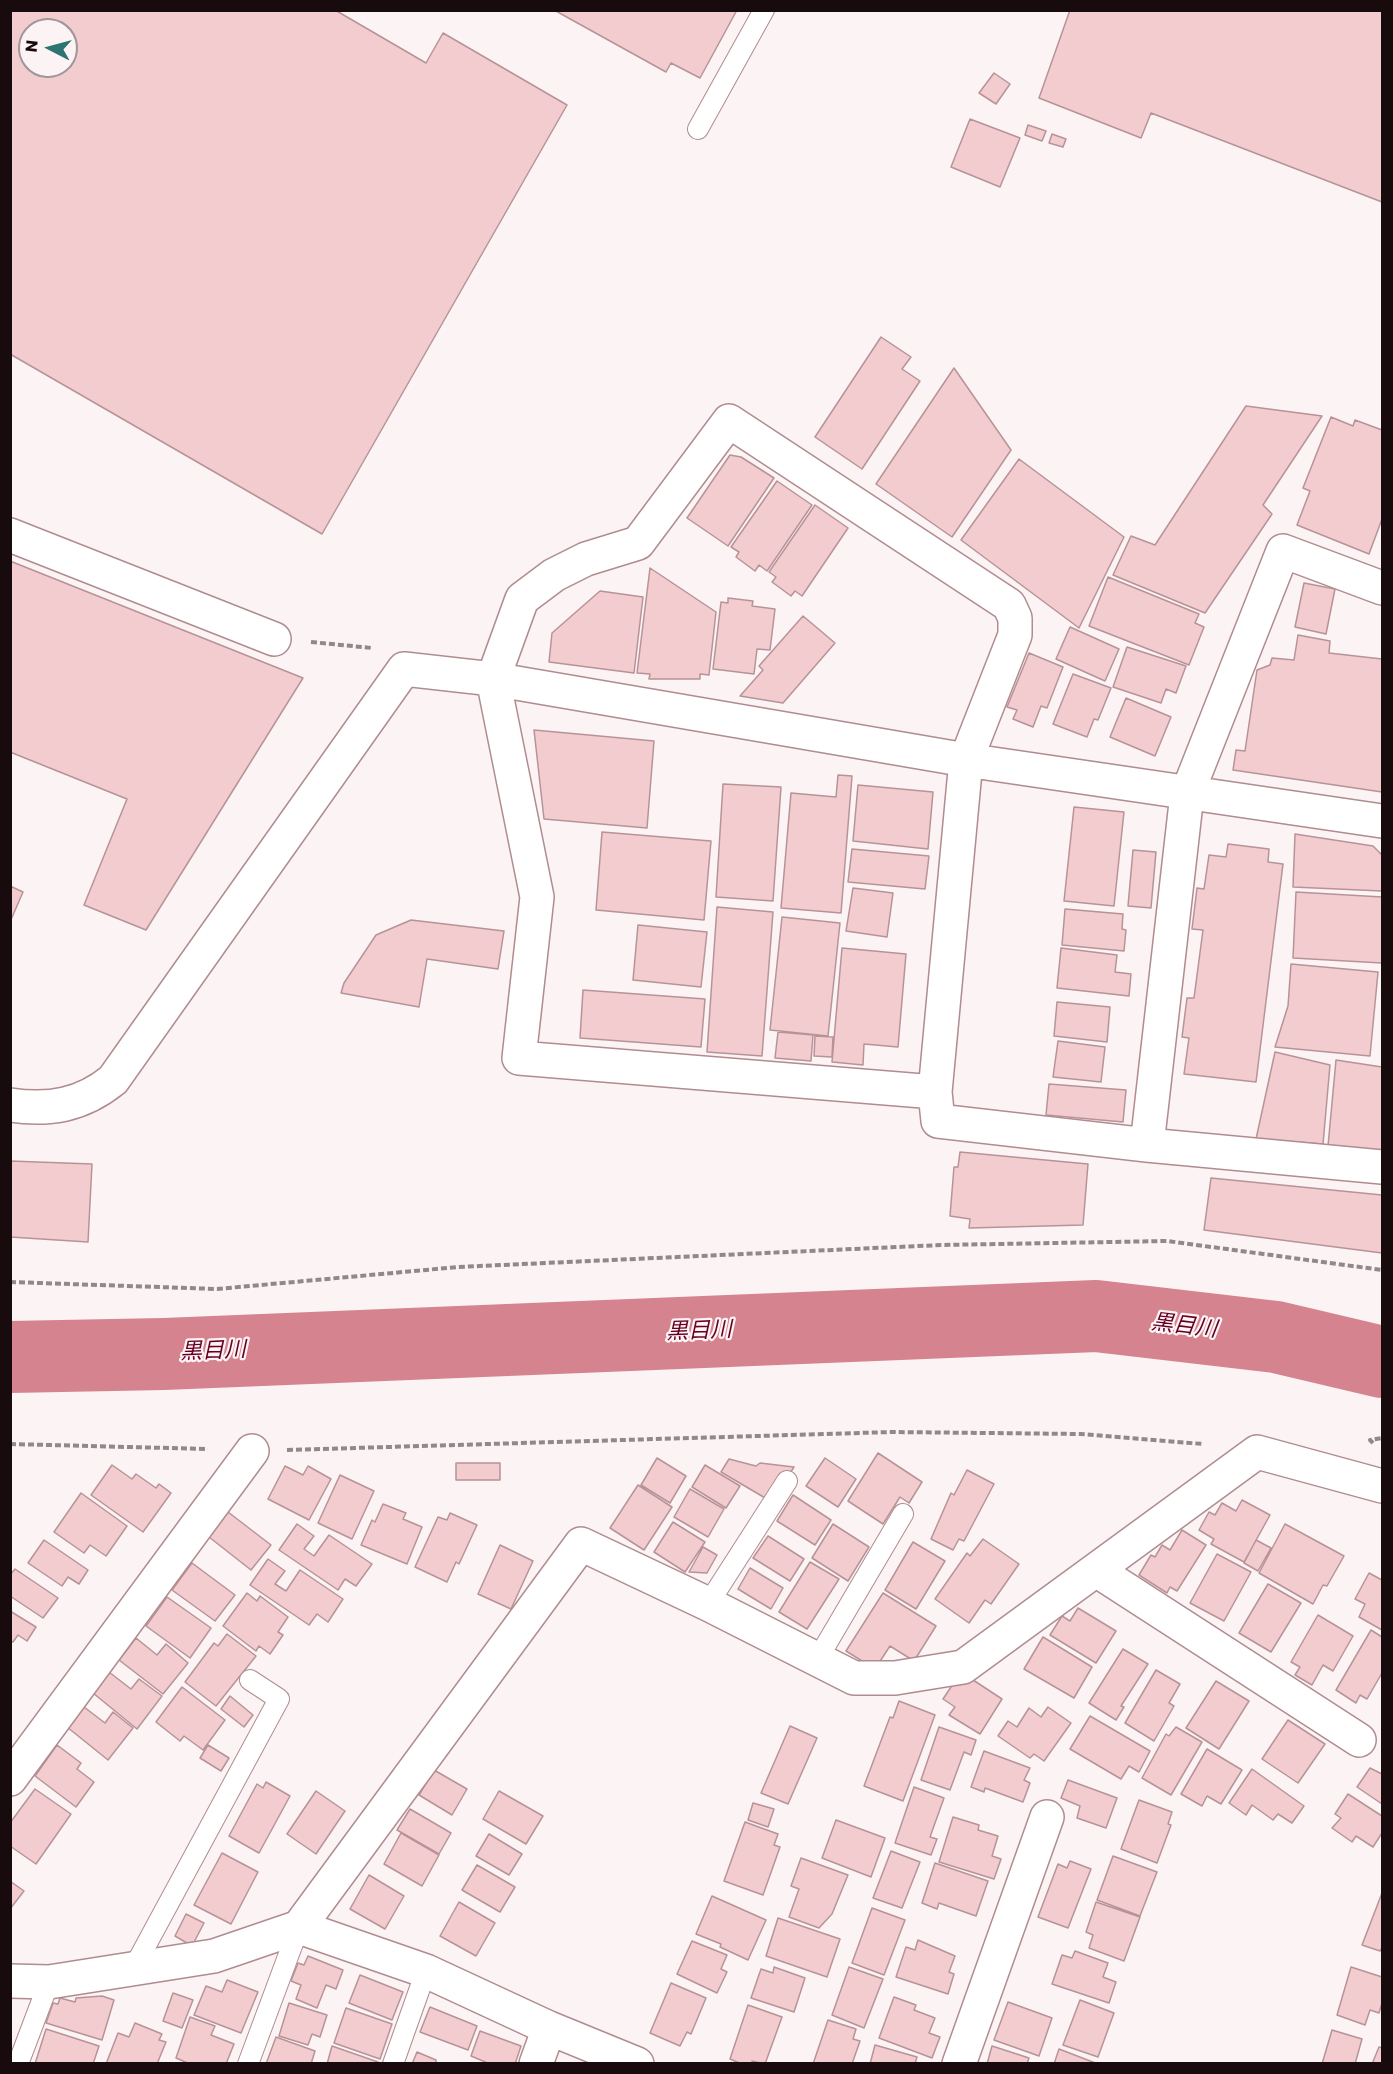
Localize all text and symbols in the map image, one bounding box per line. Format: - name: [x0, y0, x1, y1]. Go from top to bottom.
- north arrow: [18, 18, 78, 78]
- text: N: [20, 39, 44, 53]
- water label: 黒目川: [1150, 1310, 1218, 1344]
- water label: 黒目川: [666, 1318, 732, 1346]
- water label: 黒目川: [180, 1338, 246, 1366]

